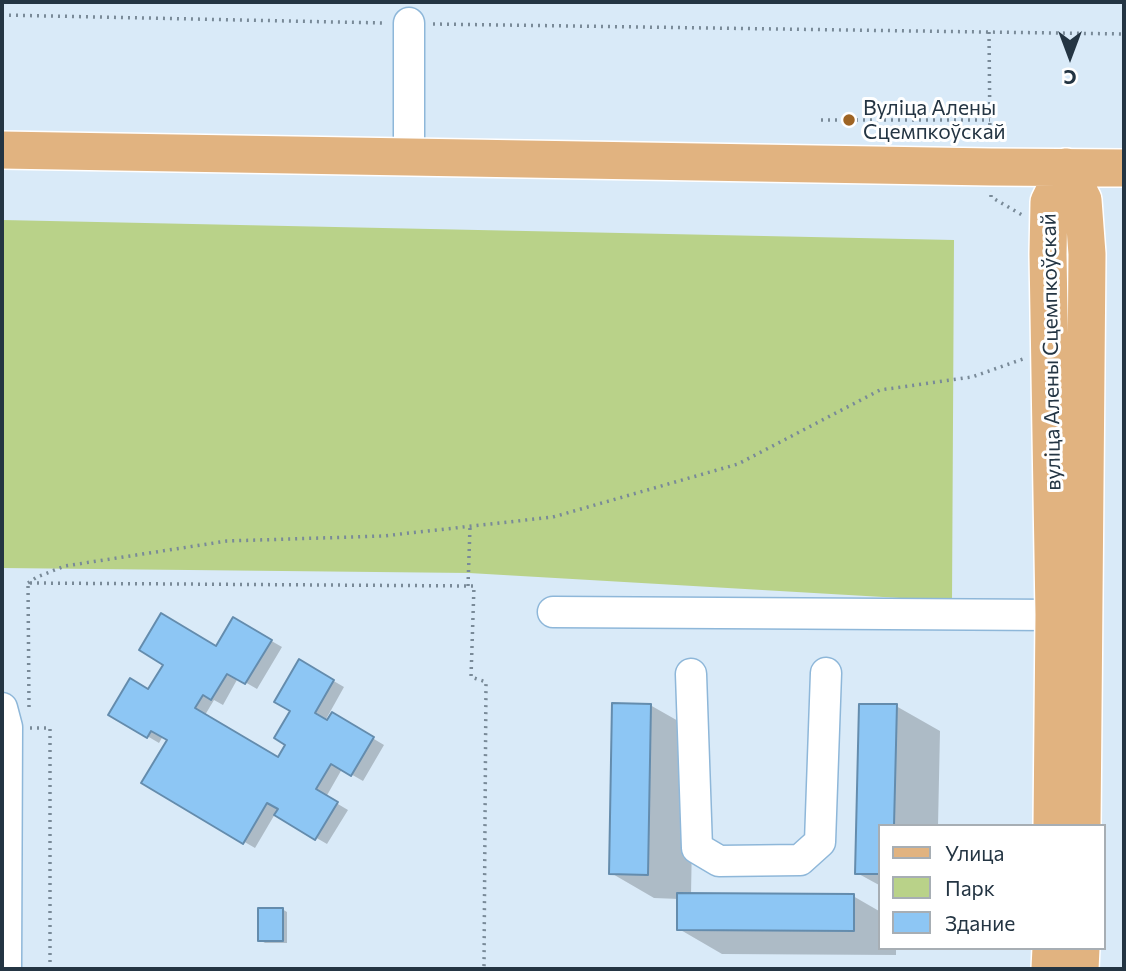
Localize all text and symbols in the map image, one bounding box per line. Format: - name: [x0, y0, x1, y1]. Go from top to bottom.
- north arrow: [1035, 21, 1105, 91]
- text: С: [1064, 66, 1077, 89]
- place label: Вуліца Алены Сцемпкоўскай: [863, 95, 1006, 145]
- marker: Вуліца Алены Сцемпкоўскай: [841, 112, 857, 128]
- street label: вуліца Алены Сцемпкоўскай: [1036, 213, 1066, 491]
- legend: [878, 824, 1105, 950]
- text: Улица: [945, 840, 1004, 865]
- text: Парк: [945, 875, 995, 900]
- text: Здание: [945, 910, 1015, 935]

